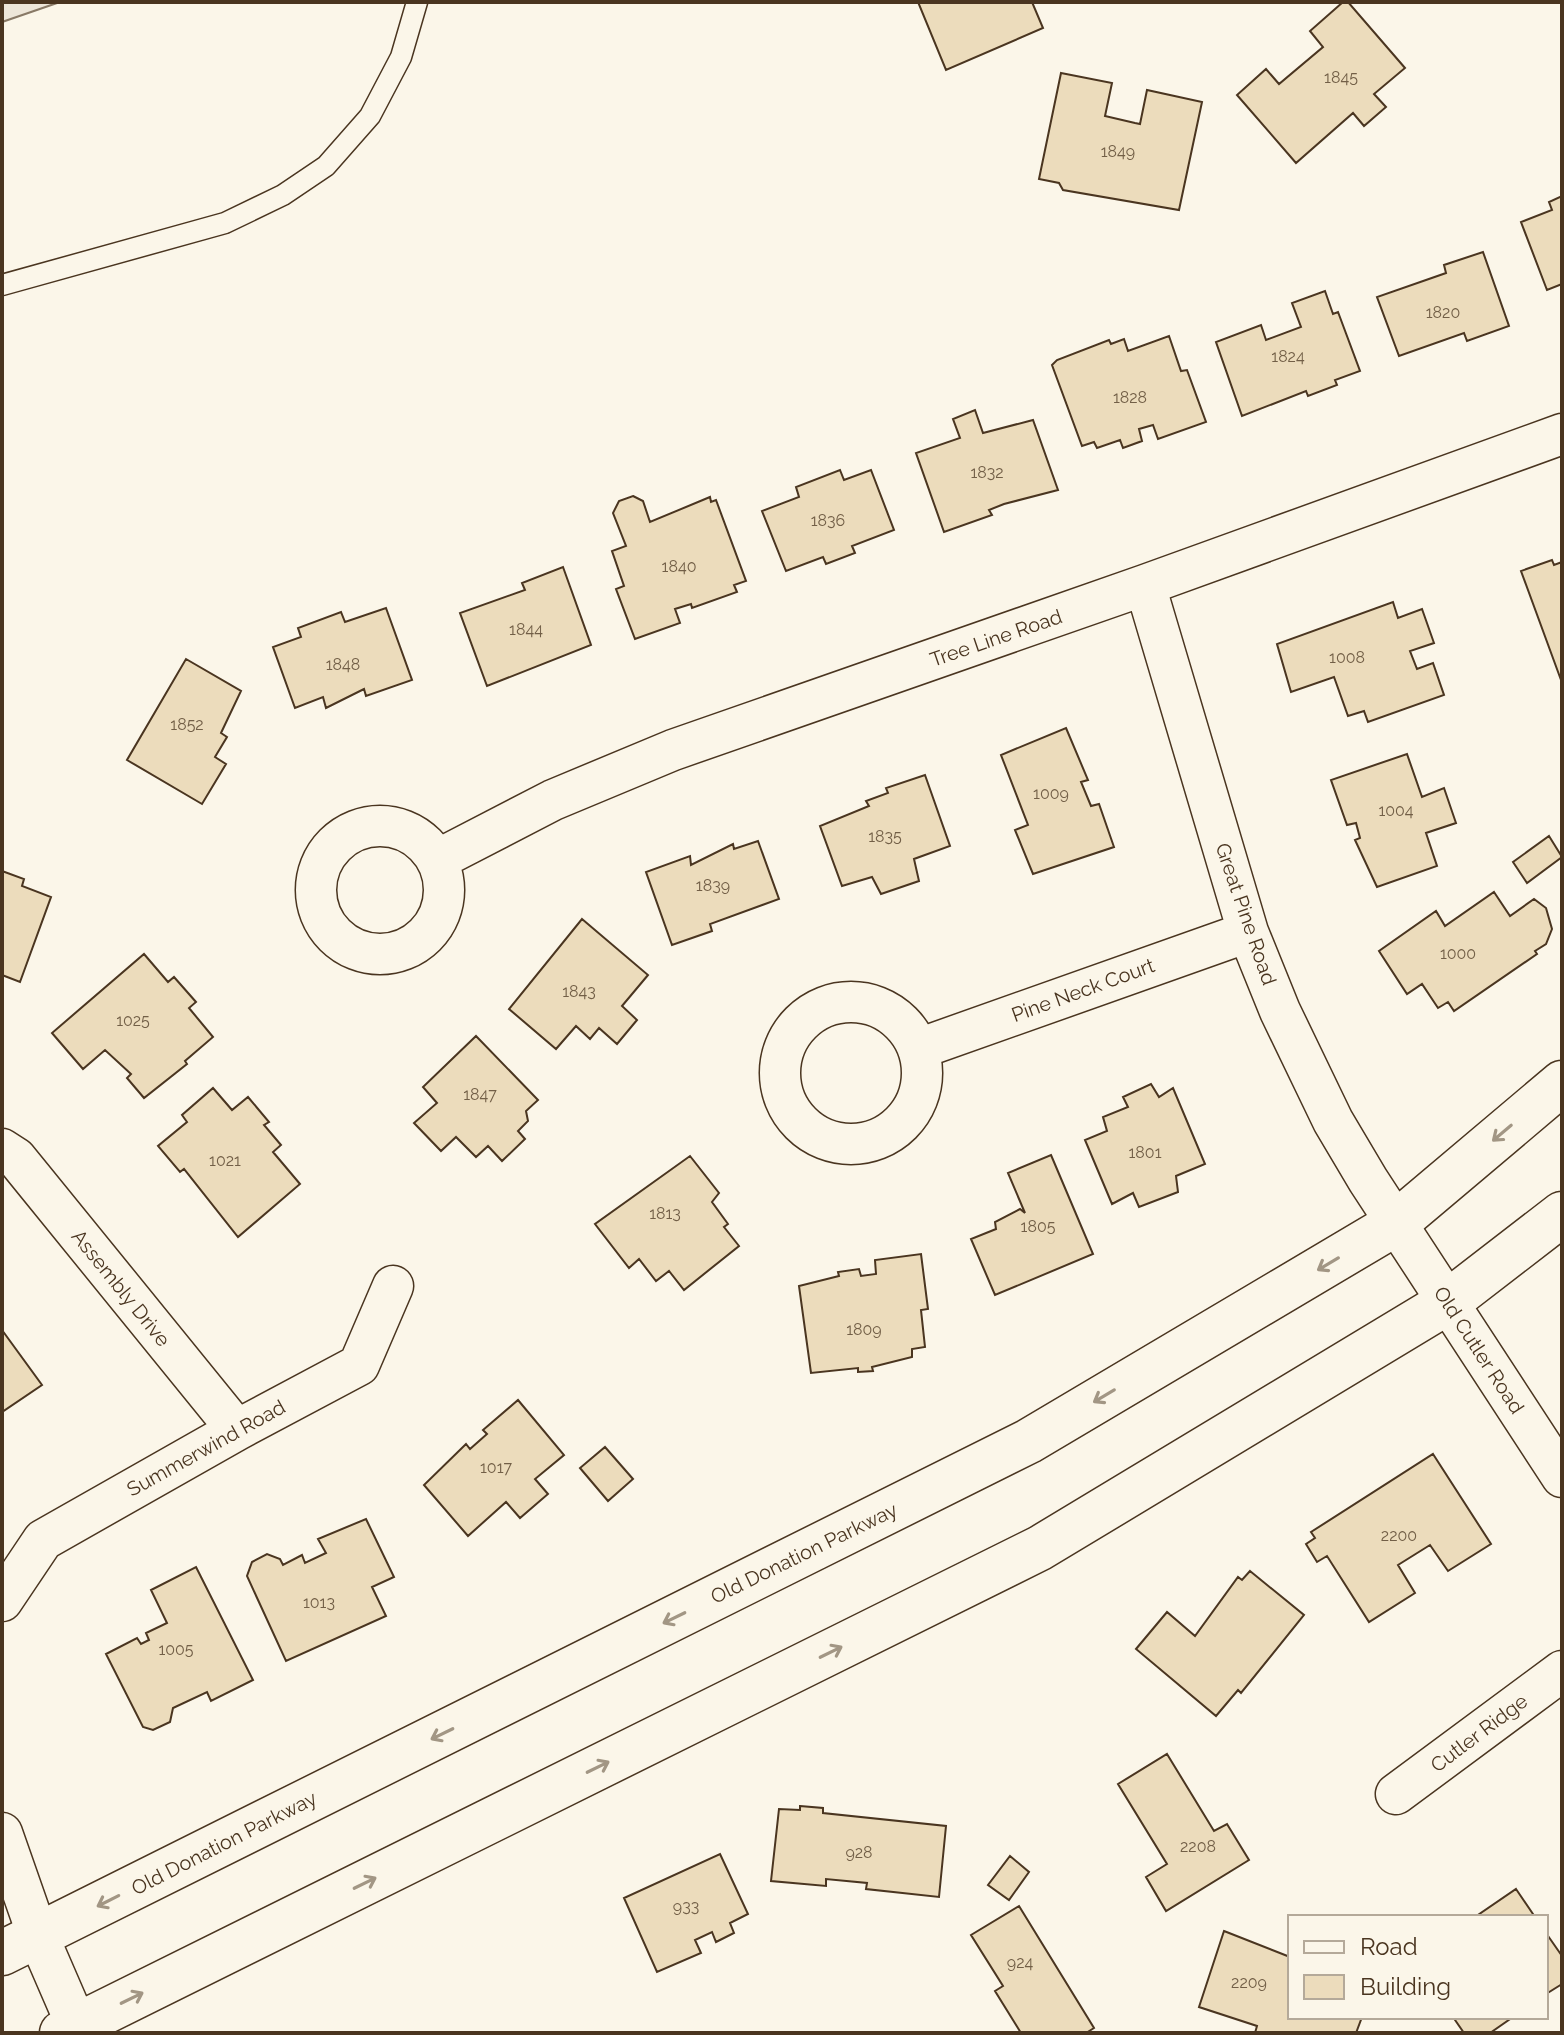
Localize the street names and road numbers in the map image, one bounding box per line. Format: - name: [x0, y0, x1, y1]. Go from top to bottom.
- street label: Tree Line Road: [927, 604, 1065, 672]
- street label: Great Pine Road: [1210, 840, 1282, 988]
- street label: Pine Neck Court: [1008, 953, 1158, 1027]
- street label: Assembly Drive: [67, 1225, 176, 1351]
- street label: Old Cutler Road: [1429, 1282, 1529, 1418]
- street label: Summerwind Road: [123, 1395, 289, 1501]
- street label: Old Donation Parkway: [707, 1497, 901, 1609]
- street label: Cutler Ridge: [1426, 1689, 1532, 1777]
- street label: Old Donation Parkway: [127, 1786, 321, 1900]

